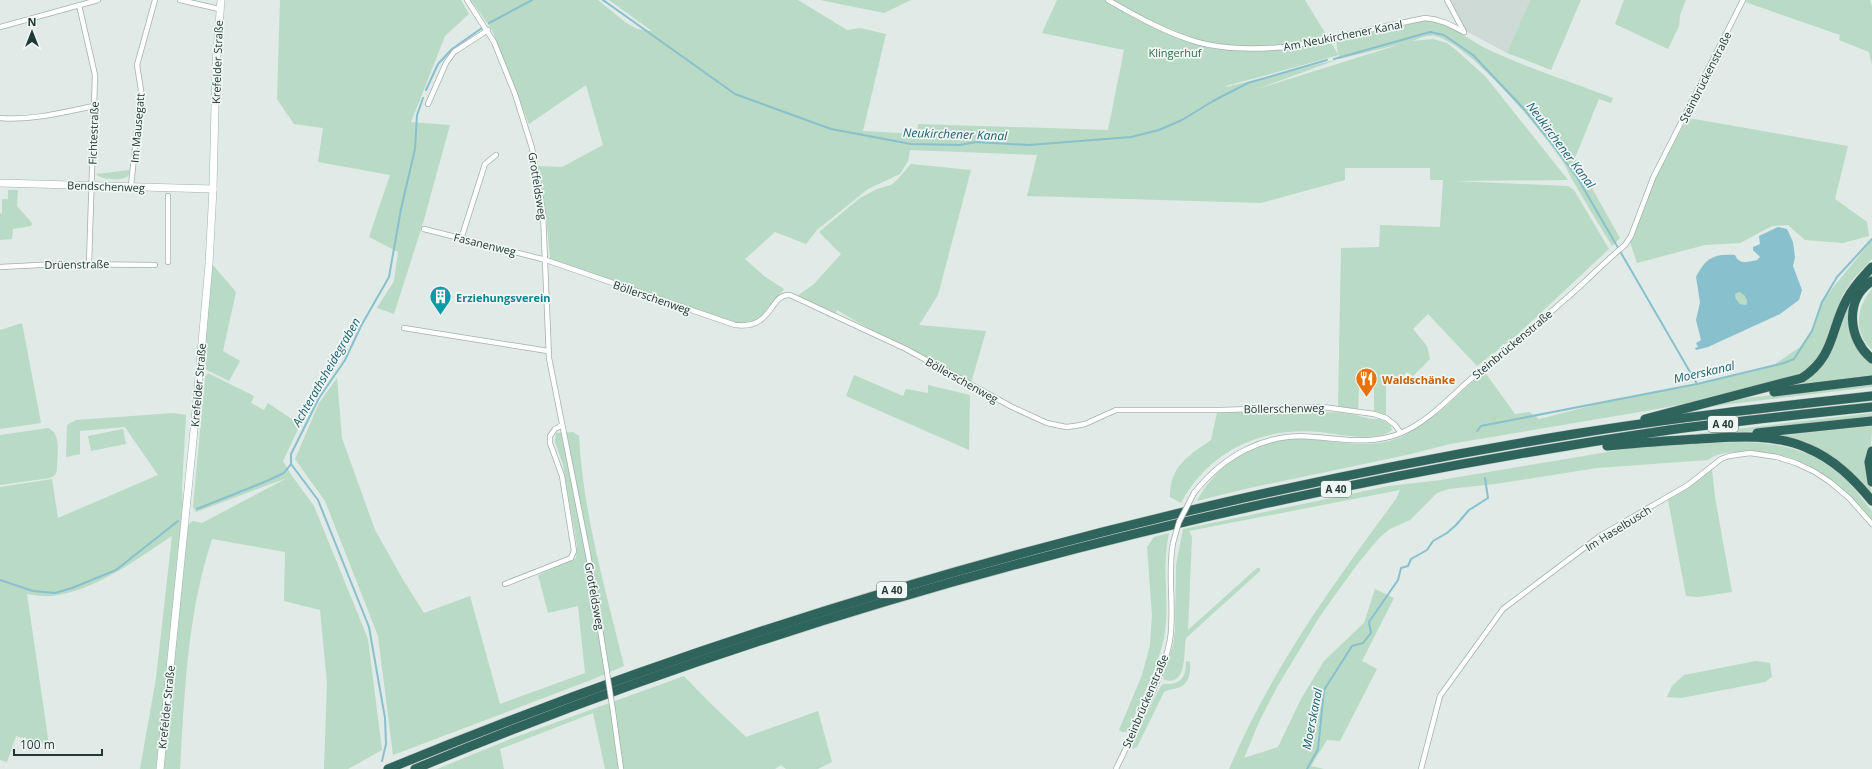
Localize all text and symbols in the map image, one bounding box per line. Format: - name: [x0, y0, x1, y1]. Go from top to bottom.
- north arrow: [12, 12, 52, 52]
- text: N: [28, 14, 36, 29]
- street label: Am Neukirchener Kanal: [1282, 16, 1404, 54]
- street label: Krefelder Straße: [208, 20, 226, 104]
- street label: Steinbrückenstraße: [1676, 29, 1734, 125]
- park label: Klingerhuf: [1149, 45, 1203, 60]
- street label: Im Mausegatt: [126, 92, 148, 164]
- water label: Neukirchener Kanal: [1523, 98, 1600, 193]
- street label: Fichtestraße: [84, 101, 102, 165]
- water label: Neukirchener Kanal: [903, 124, 1008, 144]
- street label: Grotfeldsweg: [525, 151, 551, 221]
- street label: Bendschenweg: [67, 177, 145, 195]
- street label: Fasanenweg: [452, 229, 518, 259]
- street label: Drüenstraße: [44, 256, 110, 272]
- street label: Böllerschenweg: [611, 277, 693, 317]
- building icon: Erziehungsverein: [427, 284, 453, 317]
- place label: Erziehungsverein: [456, 290, 551, 305]
- street label: Steinbrückenstraße: [1469, 306, 1555, 382]
- water label: Achterathsheidegraben: [287, 314, 364, 430]
- street label: Krefelder Straße: [187, 343, 209, 427]
- street label: Böllerschenweg: [923, 354, 1001, 406]
- water label: Moerskanal: [1672, 357, 1737, 387]
- restaurant icon: Waldschänke: [1353, 366, 1379, 399]
- place label: Waldschänke: [1382, 372, 1456, 387]
- street label: Böllerschenweg: [1243, 400, 1325, 416]
- road number: A 40: [1708, 416, 1738, 432]
- road number: A 40: [1321, 481, 1351, 497]
- street label: Im Haselbusch: [1582, 502, 1654, 554]
- street label: Grotfeldsweg: [582, 561, 608, 631]
- road number: A 40: [877, 582, 907, 598]
- street label: Steinbrückenstraße: [1118, 652, 1172, 750]
- street label: Krefelder Straße: [154, 664, 178, 750]
- water label: Moerskanal: [1298, 686, 1326, 751]
- scale bar: [14, 731, 102, 757]
- text: 100 m: [20, 736, 55, 753]

